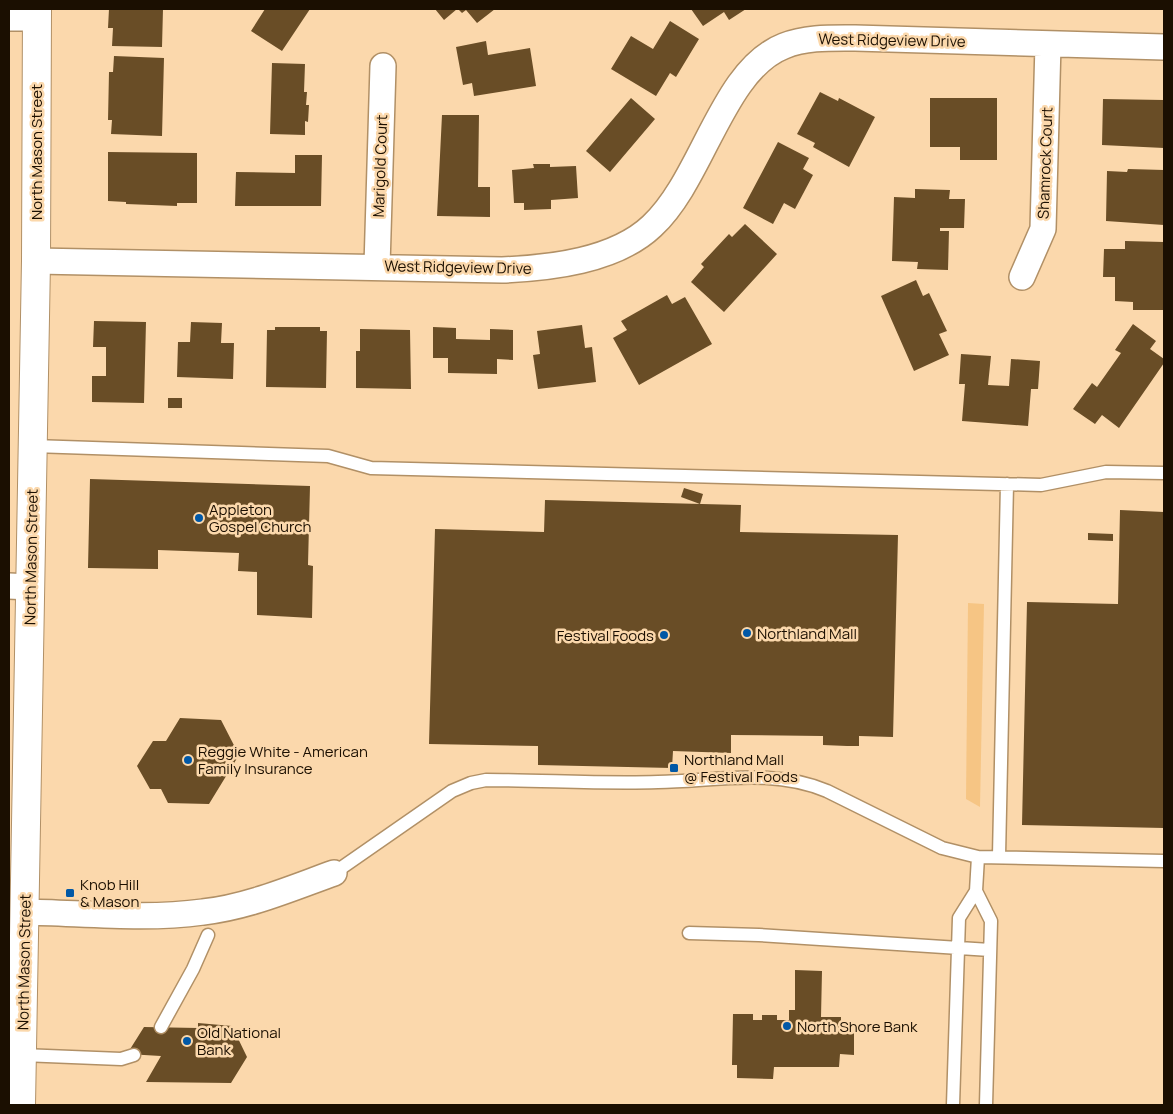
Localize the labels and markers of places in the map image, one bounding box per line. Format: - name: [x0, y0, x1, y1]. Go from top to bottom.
- place label: Appleton Gospel Church: [209, 499, 312, 537]
- marker: Appleton Gospel Church: [193, 512, 205, 524]
- place label: Northland Mall: [757, 623, 857, 644]
- place label: Festival Foods: [557, 625, 654, 646]
- marker: Northland Mall: [741, 627, 753, 639]
- marker: Festival Foods: [658, 629, 670, 641]
- place label: Reggie White - American Family Insurance: [198, 741, 368, 779]
- place label: Northland Mall @ Festival Foods: [684, 749, 798, 787]
- marker: Reggie White - American Family Insurance: [182, 754, 194, 766]
- marker: Northland Mall @ Festival Foods: [668, 762, 680, 774]
- place label: Knob Hill & Mason: [80, 874, 139, 912]
- marker: Knob Hill & Mason: [64, 887, 76, 899]
- place label: North Shore Bank: [797, 1016, 918, 1037]
- marker: North Shore Bank: [781, 1020, 793, 1032]
- place label: Old National Bank: [197, 1022, 281, 1060]
- marker: Old National Bank: [181, 1035, 193, 1047]

